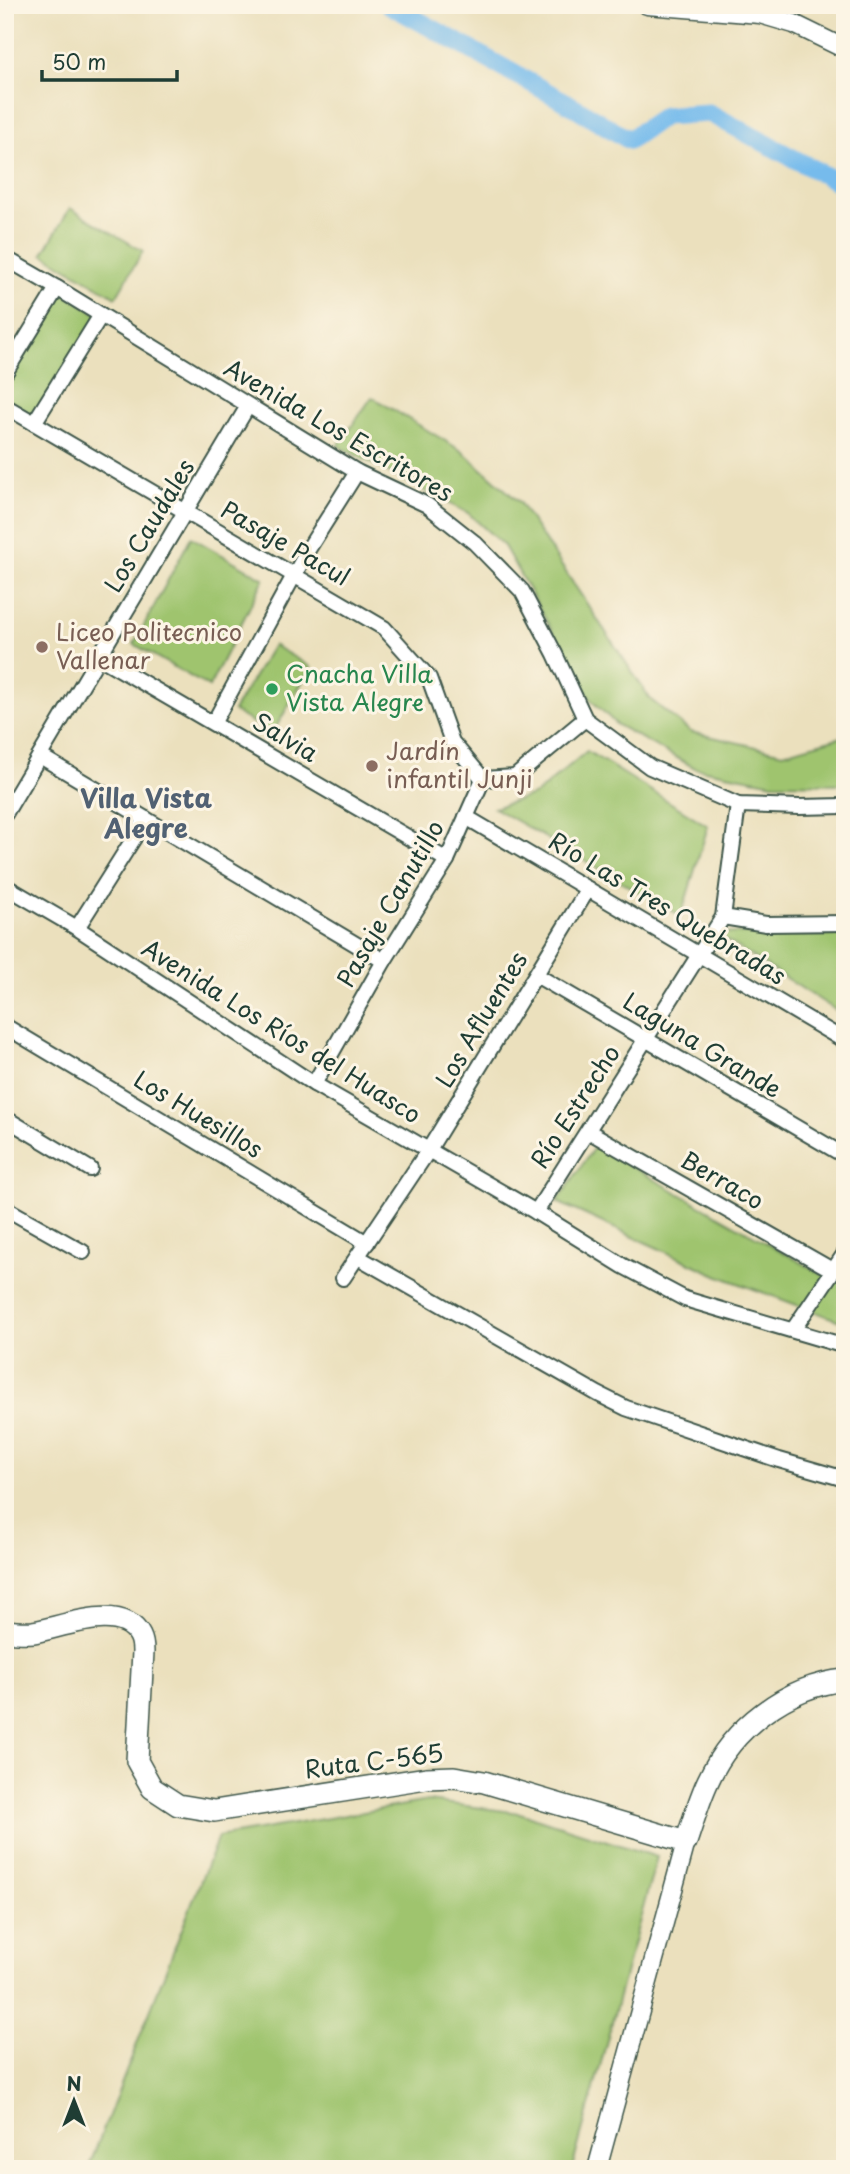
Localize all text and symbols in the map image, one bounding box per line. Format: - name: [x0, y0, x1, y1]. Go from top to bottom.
- scale bar: [42, 38, 177, 82]
- text: 50 m: [52, 45, 106, 77]
- street label: Avenida Los Escritores: [218, 349, 460, 510]
- street label: Los Caudales: [94, 451, 202, 599]
- street label: Pasaje Pacul: [215, 491, 357, 594]
- place label: Liceo Politecnico Vallenar: [56, 613, 242, 677]
- marker: Liceo Politecnico Vallenar: [34, 639, 50, 655]
- place label: Cnacha Villa Vista Alegre: [286, 655, 433, 719]
- marker: Cnacha Villa Vista Alegre: [264, 681, 280, 697]
- street label: Salvia: [246, 703, 326, 770]
- place label: Jardín infantil Junji: [386, 732, 533, 796]
- marker: Jardín infantil Junji: [364, 758, 380, 774]
- district label: Villa Vista Alegre: [80, 778, 212, 847]
- street label: Pasaje Canutillo: [327, 813, 452, 993]
- street label: Río Las Tres Quebradas: [542, 822, 794, 993]
- street label: Avenida Los Ríos del Huasco: [135, 929, 429, 1131]
- street label: Los Afluentes: [425, 944, 535, 1094]
- street label: Laguna Grande: [617, 983, 789, 1106]
- street label: Río Estrecho: [521, 1037, 628, 1175]
- street label: Los Huesillos: [128, 1061, 270, 1166]
- street label: Berraco: [675, 1141, 771, 1218]
- street label: Ruta C-565: [302, 1734, 445, 1786]
- north arrow: [38, 2066, 108, 2136]
- text: N: [66, 2069, 82, 2097]

